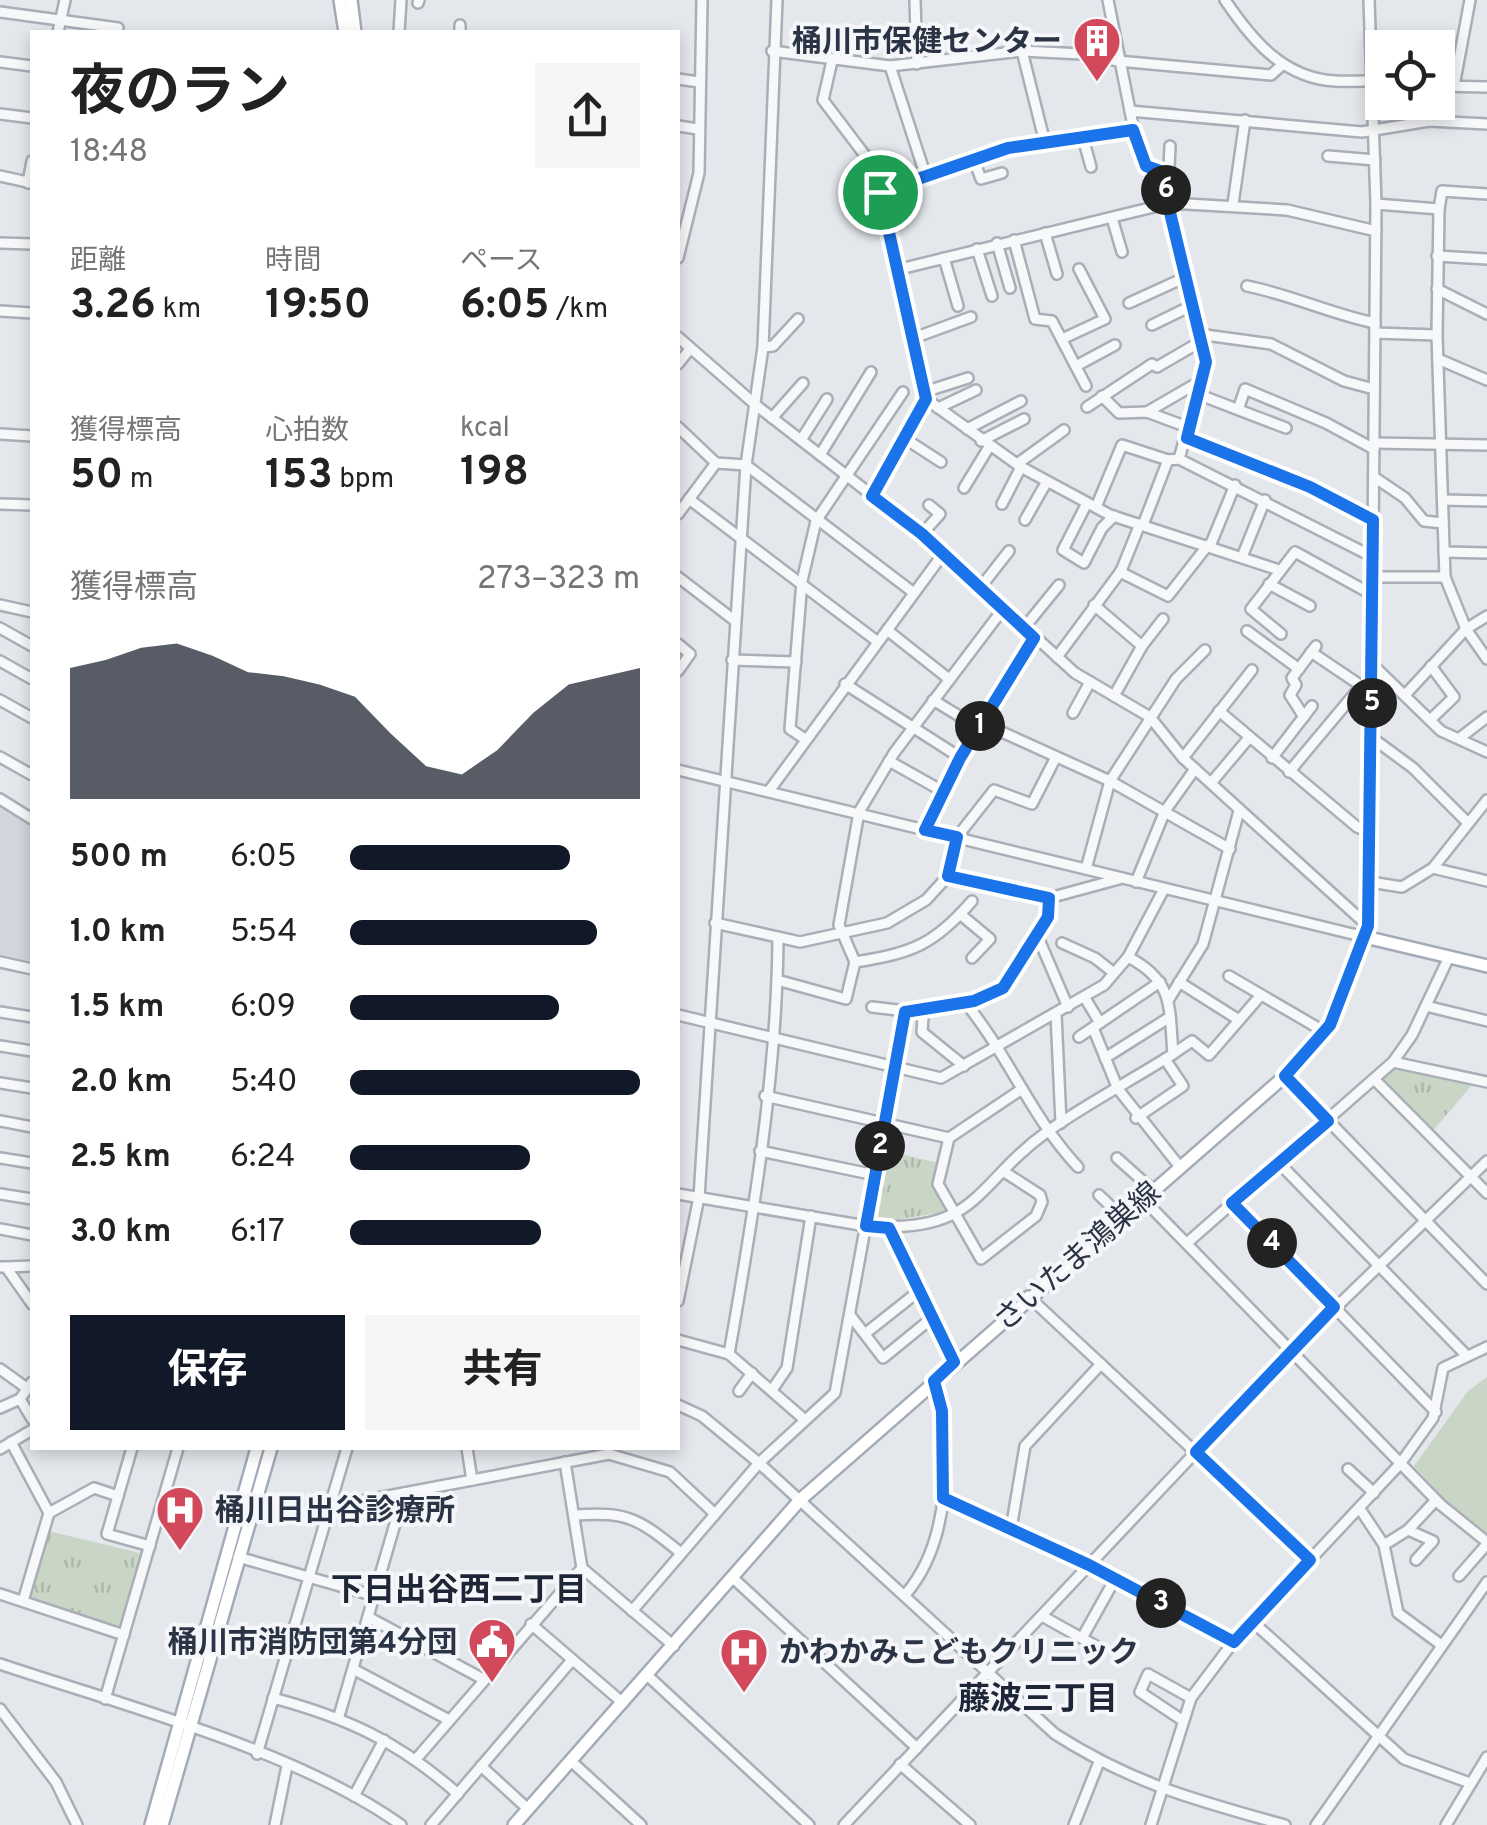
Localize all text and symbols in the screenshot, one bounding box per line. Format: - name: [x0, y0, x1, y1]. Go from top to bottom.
- building icon: 桶川市保健センター: [1071, 15, 1123, 83]
- place label: 桶川市保健センター: [792, 25, 1062, 62]
- map controls: [1365, 30, 1455, 120]
- button: locate: [1365, 30, 1455, 120]
- text: 夜のラン: [70, 60, 290, 130]
- button: share: [535, 63, 640, 168]
- text: 18:48: [70, 133, 148, 173]
- pin: [838, 150, 923, 235]
- icon: arrive: [853, 165, 908, 220]
- pin: 6: [1141, 165, 1191, 215]
- text: 6: [1157, 172, 1175, 208]
- text: 距離: [70, 244, 126, 280]
- text: 時間: [265, 244, 321, 280]
- text: ペース: [460, 244, 543, 280]
- text: 3.26: [70, 280, 156, 333]
- text: 19:50: [265, 280, 371, 333]
- text: 6:05: [460, 280, 549, 333]
- text: km: [156, 292, 201, 328]
- text: /km: [549, 292, 608, 328]
- text: kcal: [460, 411, 510, 447]
- text: 獲得標高: [70, 414, 182, 450]
- text: 心拍数: [265, 414, 349, 450]
- text: 198: [460, 447, 529, 500]
- text: 50: [70, 450, 123, 503]
- text: 153: [265, 450, 333, 503]
- text: m: [123, 462, 154, 498]
- text: bpm: [333, 462, 394, 498]
- text: 273–323 m: [477, 560, 640, 600]
- text: 獲得標高: [70, 569, 198, 609]
- pin: 5: [1347, 678, 1397, 728]
- text: 5: [1363, 685, 1381, 721]
- pin: 1: [955, 701, 1005, 751]
- text: 1: [974, 708, 986, 744]
- text: 500 m: [70, 838, 168, 878]
- text: 6:05: [230, 838, 297, 878]
- text: 1.0 km: [70, 913, 166, 953]
- text: 5:54: [230, 913, 297, 953]
- text: 1.5 km: [70, 988, 164, 1028]
- text: 6:09: [230, 988, 296, 1028]
- text: 2.0 km: [70, 1063, 172, 1103]
- text: 5:40: [230, 1063, 298, 1103]
- pin: 2: [855, 1121, 905, 1171]
- text: 2: [871, 1128, 889, 1164]
- text: 2.5 km: [70, 1138, 171, 1178]
- text: 6:24: [230, 1138, 295, 1178]
- street label: さいたま鴻巣線: [988, 1175, 1170, 1340]
- text: 3.0 km: [70, 1213, 171, 1253]
- text: 6:17: [230, 1213, 285, 1253]
- pin: 4: [1247, 1218, 1297, 1268]
- text: 4: [1263, 1225, 1281, 1261]
- button: 保存: [70, 1315, 345, 1430]
- button: 共有: [365, 1315, 640, 1430]
- hospital icon: 桶川日出谷診療所: [154, 1484, 206, 1552]
- place label: 桶川日出谷診療所: [215, 1494, 455, 1531]
- district label: 下日出谷西二丁目: [331, 1572, 587, 1612]
- pin: 3: [1136, 1578, 1186, 1628]
- text: 3: [1153, 1585, 1169, 1621]
- public building icon: 桶川市消防団第4分団: [466, 1616, 518, 1684]
- place label: 桶川市消防団第4分団: [168, 1626, 457, 1663]
- hospital icon: かわかみこどもクリニック: [718, 1626, 770, 1694]
- place label: かわかみこどもクリニック: [779, 1636, 1139, 1673]
- district label: 藤波三丁目: [958, 1681, 1118, 1721]

